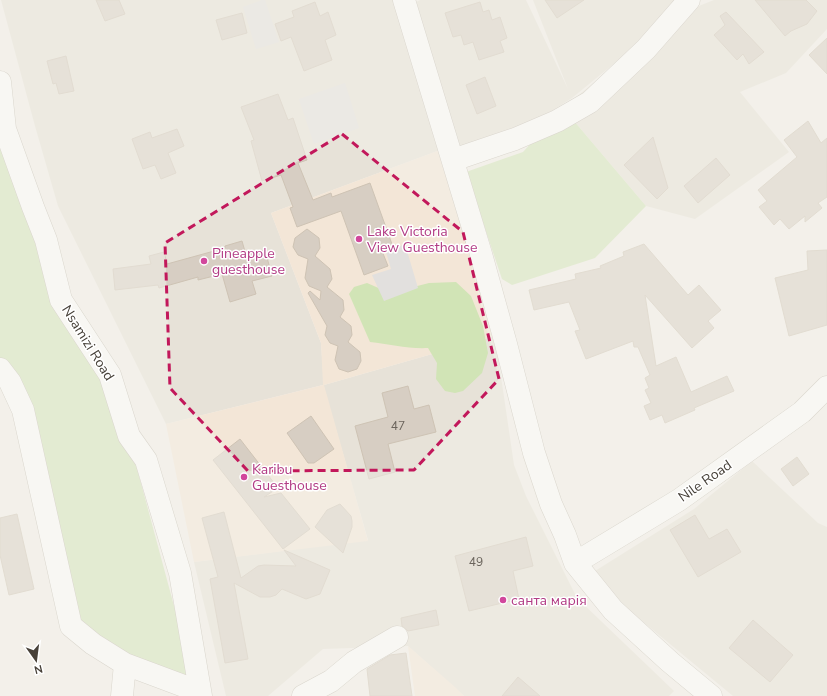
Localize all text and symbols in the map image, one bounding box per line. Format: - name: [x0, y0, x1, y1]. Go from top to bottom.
- place label: Lake Victoria View Guesthouse: [366, 222, 477, 257]
- marker: Lake Victoria View Guesthouse: [354, 234, 364, 244]
- place label: Pineapple guesthouse: [212, 244, 285, 279]
- marker: Pineapple guesthouse: [199, 256, 209, 266]
- street label: Nsamizi Road: [57, 302, 119, 384]
- house number: 47: [391, 418, 405, 434]
- street label: Nile Road: [674, 456, 736, 506]
- place label: Karibu Guesthouse: [252, 460, 327, 495]
- marker: Karibu Guesthouse: [239, 472, 249, 482]
- house number: 49: [469, 554, 483, 570]
- place label: санта марія: [511, 591, 587, 610]
- marker: санта марія: [498, 595, 508, 605]
- north arrow: [16, 640, 56, 680]
- text: N: [32, 661, 44, 677]

